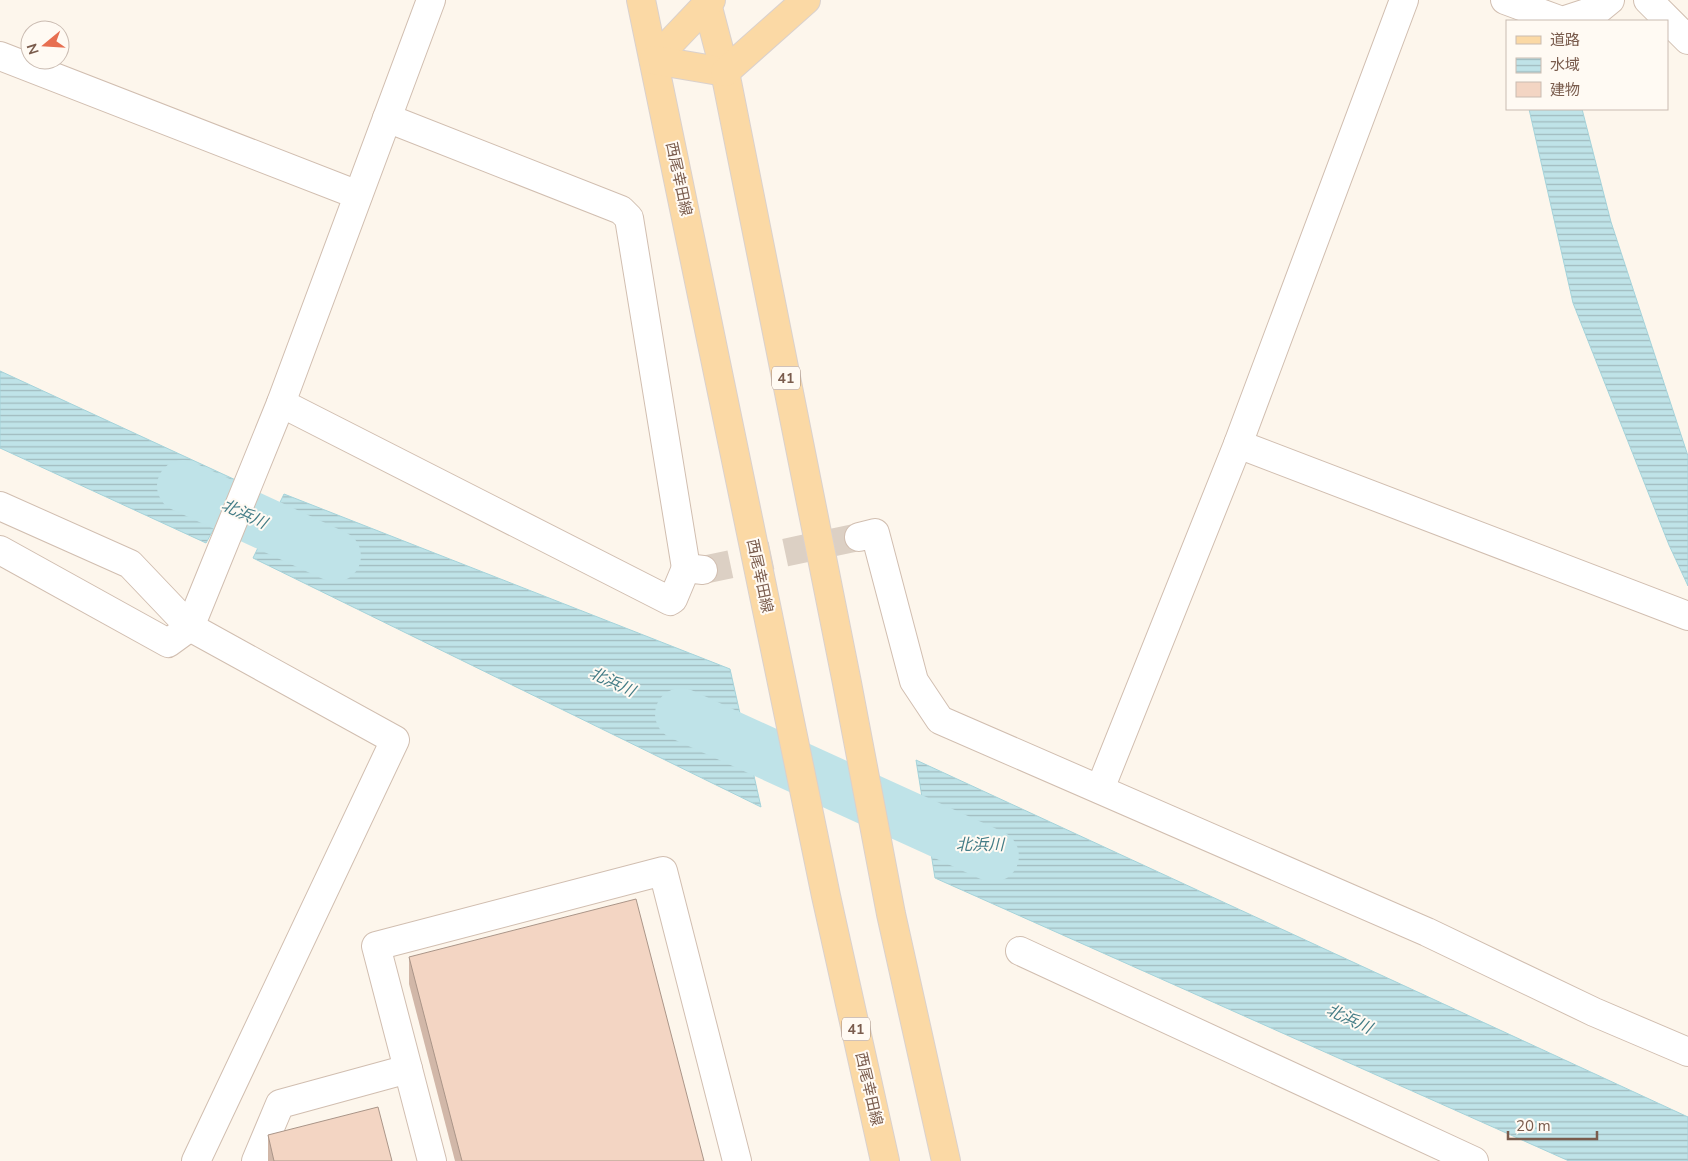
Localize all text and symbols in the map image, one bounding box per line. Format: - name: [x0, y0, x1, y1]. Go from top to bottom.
- north arrow: [20, 20, 70, 70]
- legend: [1506, 20, 1668, 110]
- text: 道路: [1550, 30, 1580, 50]
- text: N: [22, 41, 44, 57]
- text: 水域: [1550, 55, 1580, 75]
- text: 建物: [1550, 80, 1580, 100]
- street label: 西尾幸田線: [661, 140, 697, 218]
- road number: 41: [772, 366, 800, 389]
- water label: 北浜川: [218, 494, 272, 535]
- street label: 西尾幸田線: [742, 537, 778, 615]
- water label: 北浜川: [586, 662, 640, 703]
- water label: 北浜川: [956, 834, 1006, 856]
- water label: 北浜川: [1323, 999, 1377, 1040]
- road number: 41: [842, 1018, 870, 1040]
- street label: 西尾幸田線: [851, 1050, 887, 1128]
- scale bar: [1508, 1108, 1597, 1140]
- text: 20 m: [1516, 1116, 1551, 1136]

